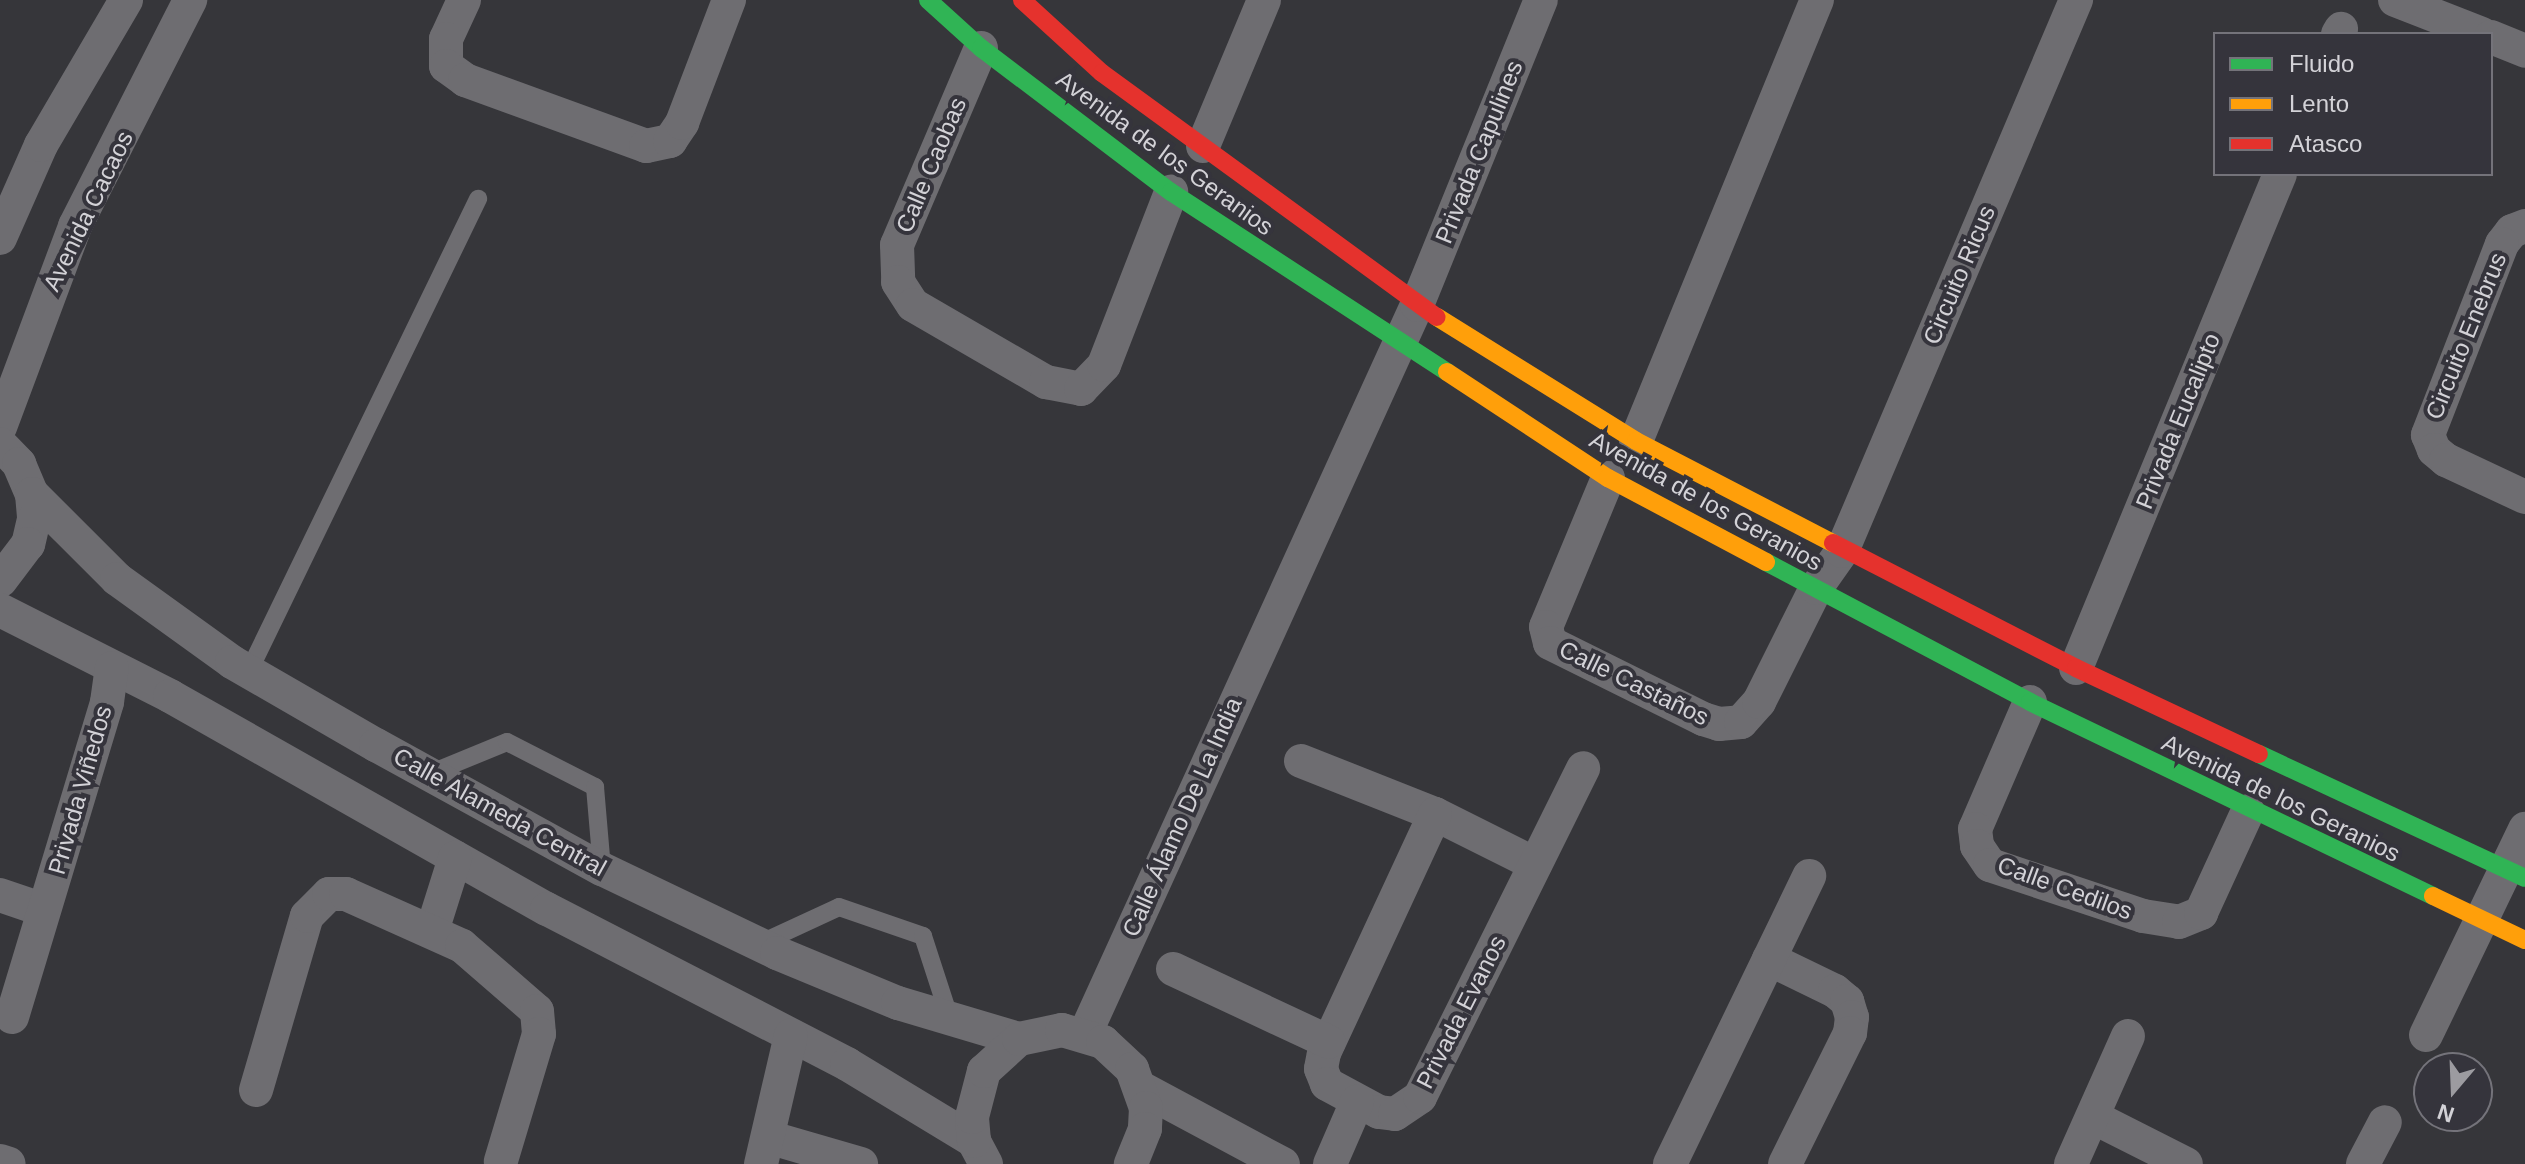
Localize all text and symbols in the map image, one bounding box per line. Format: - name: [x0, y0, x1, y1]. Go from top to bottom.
- legend: [2213, 32, 2493, 176]
- text: Fluido: [2289, 50, 2354, 77]
- street label: Privada Capulines: [1429, 56, 1529, 248]
- street label: Avenida de los Geranios: [1051, 65, 1279, 241]
- text: Lento: [2289, 90, 2349, 117]
- street label: Calle Caobas: [890, 93, 972, 237]
- street label: Avenida Cacaos: [37, 126, 139, 296]
- text: Atasco: [2289, 130, 2362, 157]
- street label: Circuito Ricus: [1917, 201, 2001, 349]
- street label: Circuito Enebrus: [2419, 248, 2513, 424]
- street label: Privada Eucalipto: [2130, 329, 2226, 513]
- street label: Avenida de los Geranios: [1585, 425, 1827, 577]
- street label: Calle Castaños: [1555, 634, 1713, 732]
- street label: Calle Álamo De La India: [1116, 693, 1248, 941]
- street label: Privada Viñedos: [42, 702, 118, 878]
- street label: Avenida de los Geranios: [2157, 728, 2405, 868]
- street label: Calle Alameda Central: [388, 741, 612, 883]
- street label: Calle Cedilos: [1994, 850, 2136, 926]
- street label: Privada Evanos: [1410, 931, 1512, 1093]
- north arrow: [2413, 1052, 2493, 1132]
- text: N: [2434, 1099, 2457, 1128]

